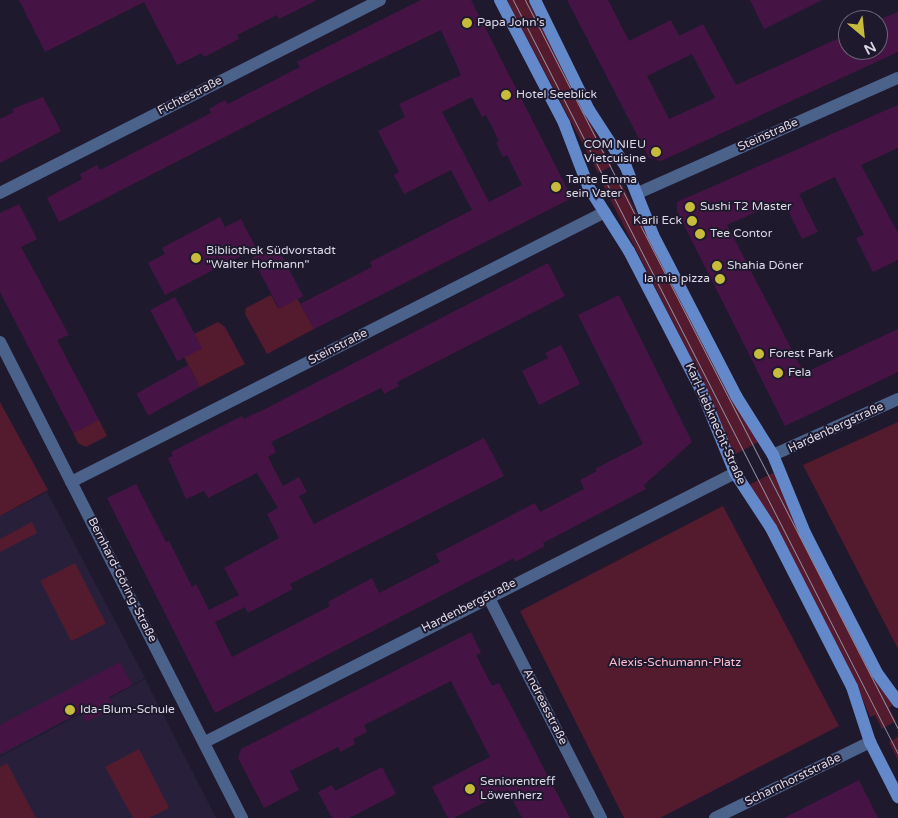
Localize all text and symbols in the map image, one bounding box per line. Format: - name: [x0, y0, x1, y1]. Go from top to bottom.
- north arrow: [838, 10, 888, 60]
- place label: Papa John's: [477, 16, 545, 30]
- marker: Papa John's: [461, 17, 473, 29]
- text: N: [861, 38, 879, 58]
- street label: Fichtestraße: [155, 74, 225, 118]
- place label: Hotel Seeblick: [516, 88, 597, 102]
- marker: Hotel Seeblick: [500, 89, 512, 101]
- street label: Steinstraße: [736, 115, 800, 155]
- place label: COM NIEU Vietcuisine: [584, 138, 646, 166]
- marker: COM NIEU Vietcuisine: [650, 146, 662, 158]
- place label: Tante Emma sein Vater: [566, 173, 637, 201]
- marker: Tante Emma sein Vater: [550, 181, 562, 193]
- place label: Sushi T2 Master: [700, 200, 792, 214]
- marker: Sushi T2 Master: [684, 201, 696, 213]
- place label: Karli Eck: [633, 214, 682, 228]
- marker: Karli Eck: [686, 215, 698, 227]
- place label: Tee Contor: [710, 227, 772, 241]
- marker: Tee Contor: [694, 228, 706, 240]
- place label: Bibliothek Südvorstadt "Walter Hofmann": [206, 244, 336, 272]
- marker: Bibliothek Südvorstadt "Walter Hofmann": [190, 252, 202, 264]
- place label: Shahia Döner: [727, 259, 803, 273]
- marker: Shahia Döner: [711, 260, 723, 272]
- place label: la mia pizza: [644, 272, 710, 286]
- marker: la mia pizza: [714, 273, 726, 285]
- street label: Steinstraße: [306, 326, 370, 368]
- place label: Forest Park: [769, 347, 833, 361]
- marker: Forest Park: [753, 348, 765, 360]
- street label: Karl-Liebknecht-Straße: [682, 361, 748, 487]
- place label: Fela: [788, 366, 811, 380]
- marker: Fela: [772, 367, 784, 379]
- street label: Hardenbergstraße: [786, 400, 886, 456]
- street label: Bernhard-Göring-Straße: [84, 515, 160, 645]
- street label: Hardenbergstraße: [419, 576, 519, 636]
- park label: Alexis-Schumann-Platz: [609, 656, 741, 670]
- street label: Andreasstraße: [520, 667, 570, 747]
- place label: Ida-Blum-Schule: [80, 703, 175, 717]
- marker: Ida-Blum-Schule: [64, 704, 76, 716]
- street label: Scharnhorststraße: [743, 751, 843, 809]
- place label: Seniorentreff Löwenherz: [480, 775, 555, 803]
- marker: Seniorentreff Löwenherz: [464, 783, 476, 795]

